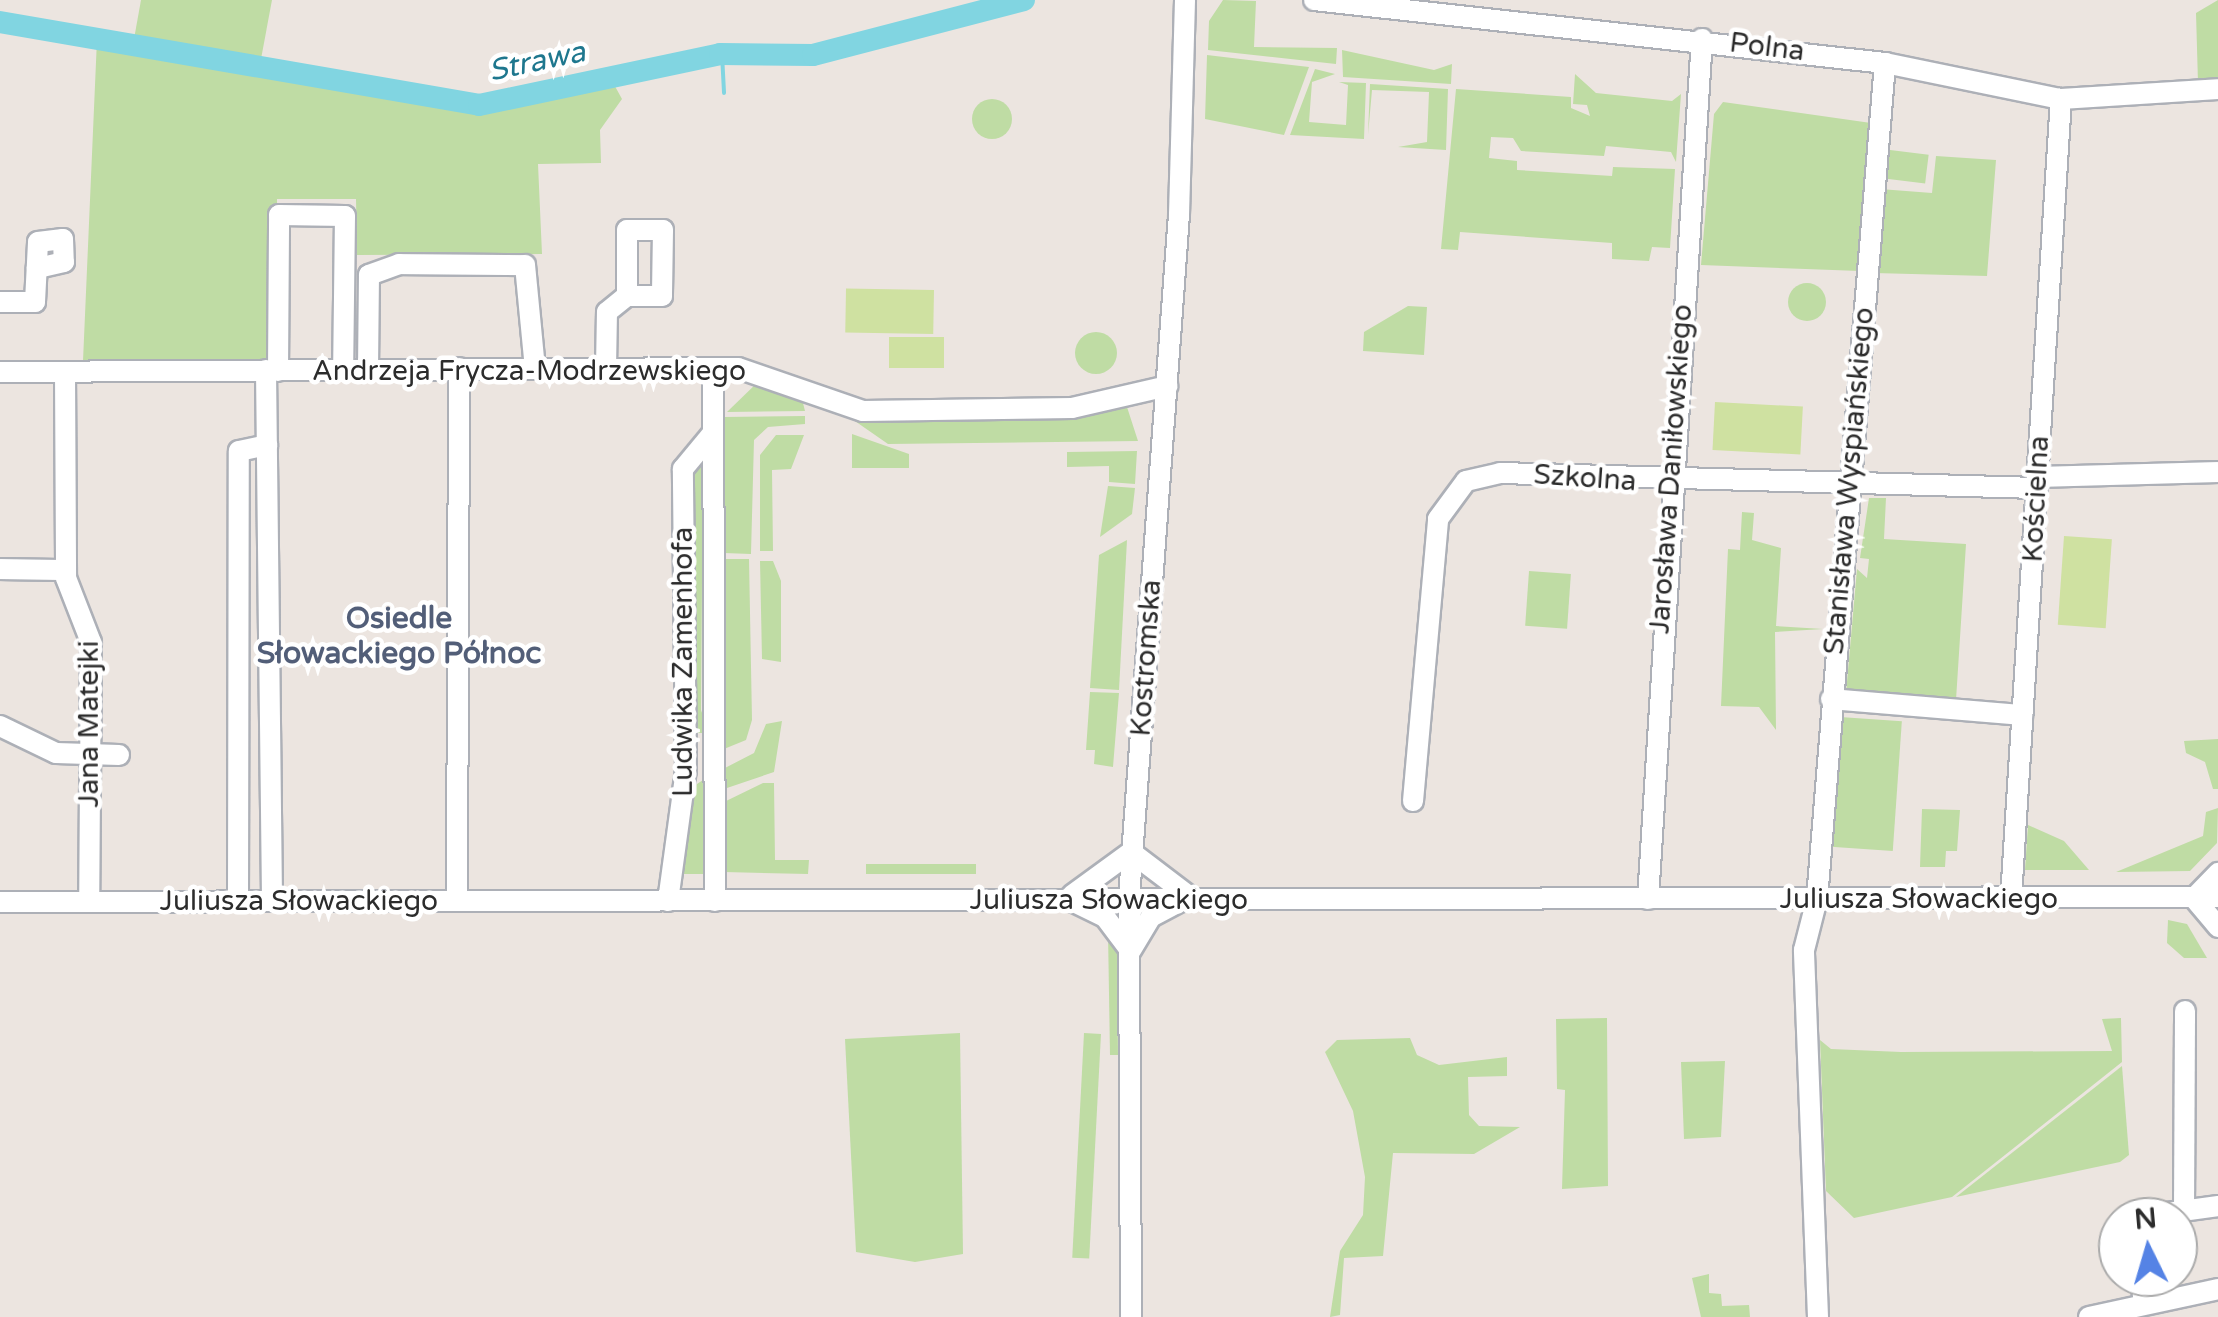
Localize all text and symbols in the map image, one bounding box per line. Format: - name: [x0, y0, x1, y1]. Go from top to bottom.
- street label: Polna: [1728, 26, 1806, 68]
- water label: Strawa: [485, 34, 589, 90]
- street label: Jarosława Daniłowskiego: [1643, 303, 1699, 635]
- street label: Stanisława Wyspiańskiego: [1817, 306, 1881, 656]
- street label: Andrzeja Frycza-Modrzewskiego: [312, 354, 746, 388]
- street label: Kościelna: [2016, 435, 2056, 563]
- street label: Szkolna: [1532, 458, 1638, 498]
- street label: Ludwika Zamenhofa: [666, 527, 700, 797]
- street label: Kostromska: [1124, 579, 1168, 737]
- district label: Osiedle Słowackiego Północ: [257, 601, 541, 672]
- street label: Jana Matejki: [72, 641, 106, 807]
- street label: Juliusza Słowackiego: [1780, 882, 2058, 916]
- street label: Juliusza Słowackiego: [970, 883, 1248, 917]
- street label: Juliusza Słowackiego: [160, 884, 438, 918]
- north arrow: [2098, 1197, 2198, 1297]
- text: N: [2133, 1201, 2158, 1237]

